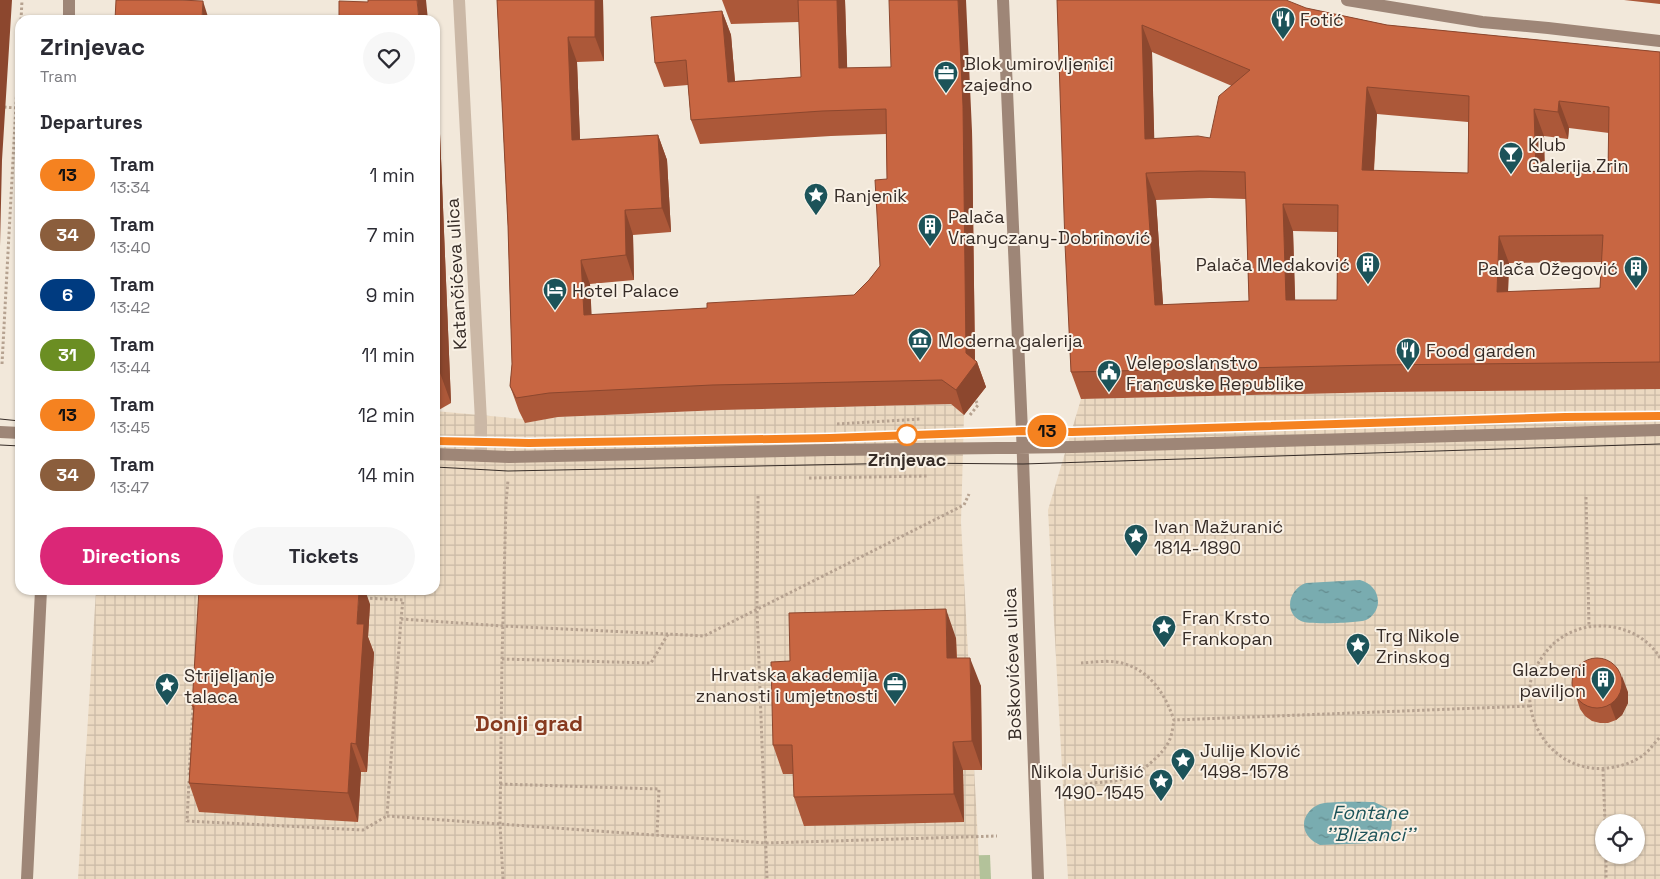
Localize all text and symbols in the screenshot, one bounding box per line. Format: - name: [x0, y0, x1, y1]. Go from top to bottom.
- restaurant icon: Fotić: [1270, 6, 1296, 40]
- place label: Fotić: [1300, 8, 1344, 31]
- text: Zrinjevac: [40, 31, 145, 62]
- button: heart: [363, 32, 415, 84]
- place label: Blok umirovljenici zajedno: [964, 52, 1114, 96]
- office icon: Blok umirovljenici zajedno: [933, 60, 959, 94]
- text: Tram: [40, 66, 77, 87]
- text: Departures: [40, 110, 143, 135]
- place label: Klub Galerija Zrin: [1528, 133, 1629, 177]
- bar icon: Klub Galerija Zrin: [1498, 141, 1524, 175]
- text: Tram: [110, 152, 154, 177]
- text: 13: [58, 163, 77, 186]
- text: 1 min: [370, 163, 415, 188]
- text: 13:34: [110, 177, 150, 198]
- place icon: Ranjenik: [803, 182, 829, 216]
- place label: Ranjenik: [834, 184, 907, 207]
- street label: Katančićeva ulica: [441, 198, 471, 350]
- place label: Palača Vranyczany-Dobrinović: [948, 205, 1150, 249]
- text: Tram: [110, 212, 154, 237]
- building icon: Palača Vranyczany-Dobrinović: [917, 213, 943, 247]
- text: 34: [56, 223, 79, 246]
- text: 7 min: [367, 223, 415, 248]
- text: 13:40: [110, 237, 151, 258]
- building icon: Palača Medaković: [1355, 251, 1381, 285]
- place label: Palača Medaković: [1196, 253, 1350, 276]
- building icon: Palača Ožegović: [1623, 255, 1649, 289]
- place label: Palača Ožegović: [1478, 257, 1618, 280]
- text: Tram: [110, 272, 154, 297]
- hotel icon: Hotel Palace: [542, 277, 568, 311]
- place label: Hotel Palace: [572, 279, 679, 302]
- text: 6: [62, 283, 73, 306]
- text: 9 min: [366, 283, 415, 308]
- text: 13:42: [110, 297, 150, 318]
- museum icon: Moderna galerija: [907, 327, 933, 361]
- place label: Moderna galerija: [938, 329, 1083, 352]
- text: Tram: [110, 332, 154, 357]
- restaurant icon: Food garden: [1395, 337, 1421, 371]
- place label: Food garden: [1426, 339, 1536, 362]
- text: 31: [58, 343, 77, 366]
- text: 11 min: [362, 343, 415, 368]
- place label: Veleposlanstvo Francuske Republike: [1126, 351, 1304, 395]
- text: 13:44: [110, 357, 150, 378]
- public building icon: Veleposlanstvo Francuske Republike: [1096, 359, 1122, 393]
- text: Tram: [110, 392, 154, 417]
- text: 13: [58, 403, 77, 426]
- text: 12 min: [358, 403, 415, 428]
- line badge: 13: [1024, 415, 1070, 447]
- text: 13:45: [110, 417, 150, 438]
- text: 13: [1037, 419, 1057, 442]
- marker: Zrinjevac: [896, 424, 918, 446]
- place label: Zrinjevac: [868, 448, 946, 471]
- text: Tram: [110, 452, 154, 477]
- text: 34: [56, 463, 79, 486]
- text: 14 min: [358, 463, 415, 488]
- text: 13:47: [110, 477, 149, 498]
- place label: Ivan Mažuranić 1814-1890: [1154, 515, 1283, 559]
- place icon: Ivan Mažuranić 1814-1890: [1123, 523, 1149, 557]
- button: Directions: [40, 527, 223, 585]
- button: Tickets: [233, 527, 415, 585]
- street label: Boškovićeva ulica: [998, 587, 1026, 741]
- place label: Fran Krsto Frankopan: [1182, 606, 1273, 650]
- place icon: Fran Krsto Frankopan: [1151, 614, 1177, 648]
- place label: Trg Nikole Zrinskog: [1376, 624, 1460, 668]
- place icon: Trg Nikole Zrinskog: [1345, 632, 1371, 666]
- place label: Glazbeni paviljon: [1512, 658, 1586, 702]
- place label: Hrvatska akademija znanosti i umjetnosti: [696, 663, 878, 707]
- place label: Strijeljanje talaca: [184, 664, 275, 708]
- building icon: Glazbeni paviljon: [1590, 666, 1616, 700]
- office icon: Hrvatska akademija znanosti i umjetnosti: [882, 671, 908, 705]
- place icon: Strijeljanje talaca: [154, 672, 180, 706]
- district label: Donji grad: [475, 709, 583, 737]
- place label: Julije Klović 1498-1578: [1200, 739, 1301, 783]
- place icon: Julije Klović 1498-1578: [1170, 747, 1196, 781]
- place label: Nikola Jurišić 1490-1545: [1031, 760, 1144, 804]
- place icon: Nikola Jurišić 1490-1545: [1148, 768, 1174, 802]
- water label: Fontane ''Blizanci'': [1325, 800, 1417, 847]
- map controls: [1595, 814, 1645, 864]
- button: locate: [1595, 814, 1645, 864]

